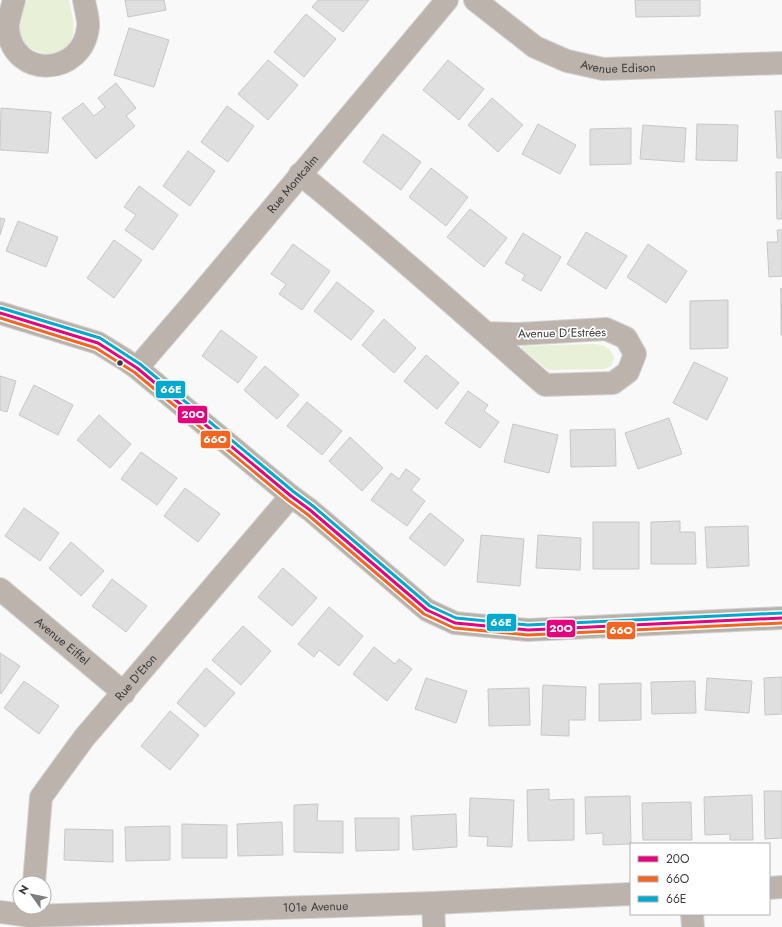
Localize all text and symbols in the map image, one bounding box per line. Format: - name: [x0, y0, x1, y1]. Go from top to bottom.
- street label: Avenue Edison: [579, 55, 656, 78]
- street label: Rue Montcalm: [263, 151, 323, 217]
- street label: Avenue D'Estrées: [518, 323, 606, 343]
- unlabelled marker: [115, 358, 125, 368]
- line badge: 66E: [155, 380, 186, 399]
- text: 66E: [160, 381, 182, 397]
- line badge: 20O: [177, 405, 208, 424]
- text: 20O: [181, 406, 205, 422]
- line badge: 66O: [200, 430, 231, 449]
- text: 66O: [203, 431, 227, 447]
- street label: Avenue Eiffel: [31, 613, 93, 669]
- line badge: 66E: [486, 613, 517, 632]
- text: 66E: [490, 614, 512, 630]
- line badge: 20O: [546, 619, 576, 638]
- text: 20O: [549, 620, 573, 636]
- line badge: 66O: [606, 621, 636, 640]
- text: 66O: [609, 622, 633, 638]
- street label: Rue D'Eton: [111, 650, 161, 705]
- legend: [630, 843, 770, 915]
- text: 20O: [666, 850, 690, 868]
- text: 66O: [666, 870, 689, 888]
- north arrow: [12, 875, 52, 915]
- text: N: [15, 882, 33, 898]
- text: 66E: [666, 890, 686, 908]
- street label: 101e Avenue: [283, 897, 348, 917]

